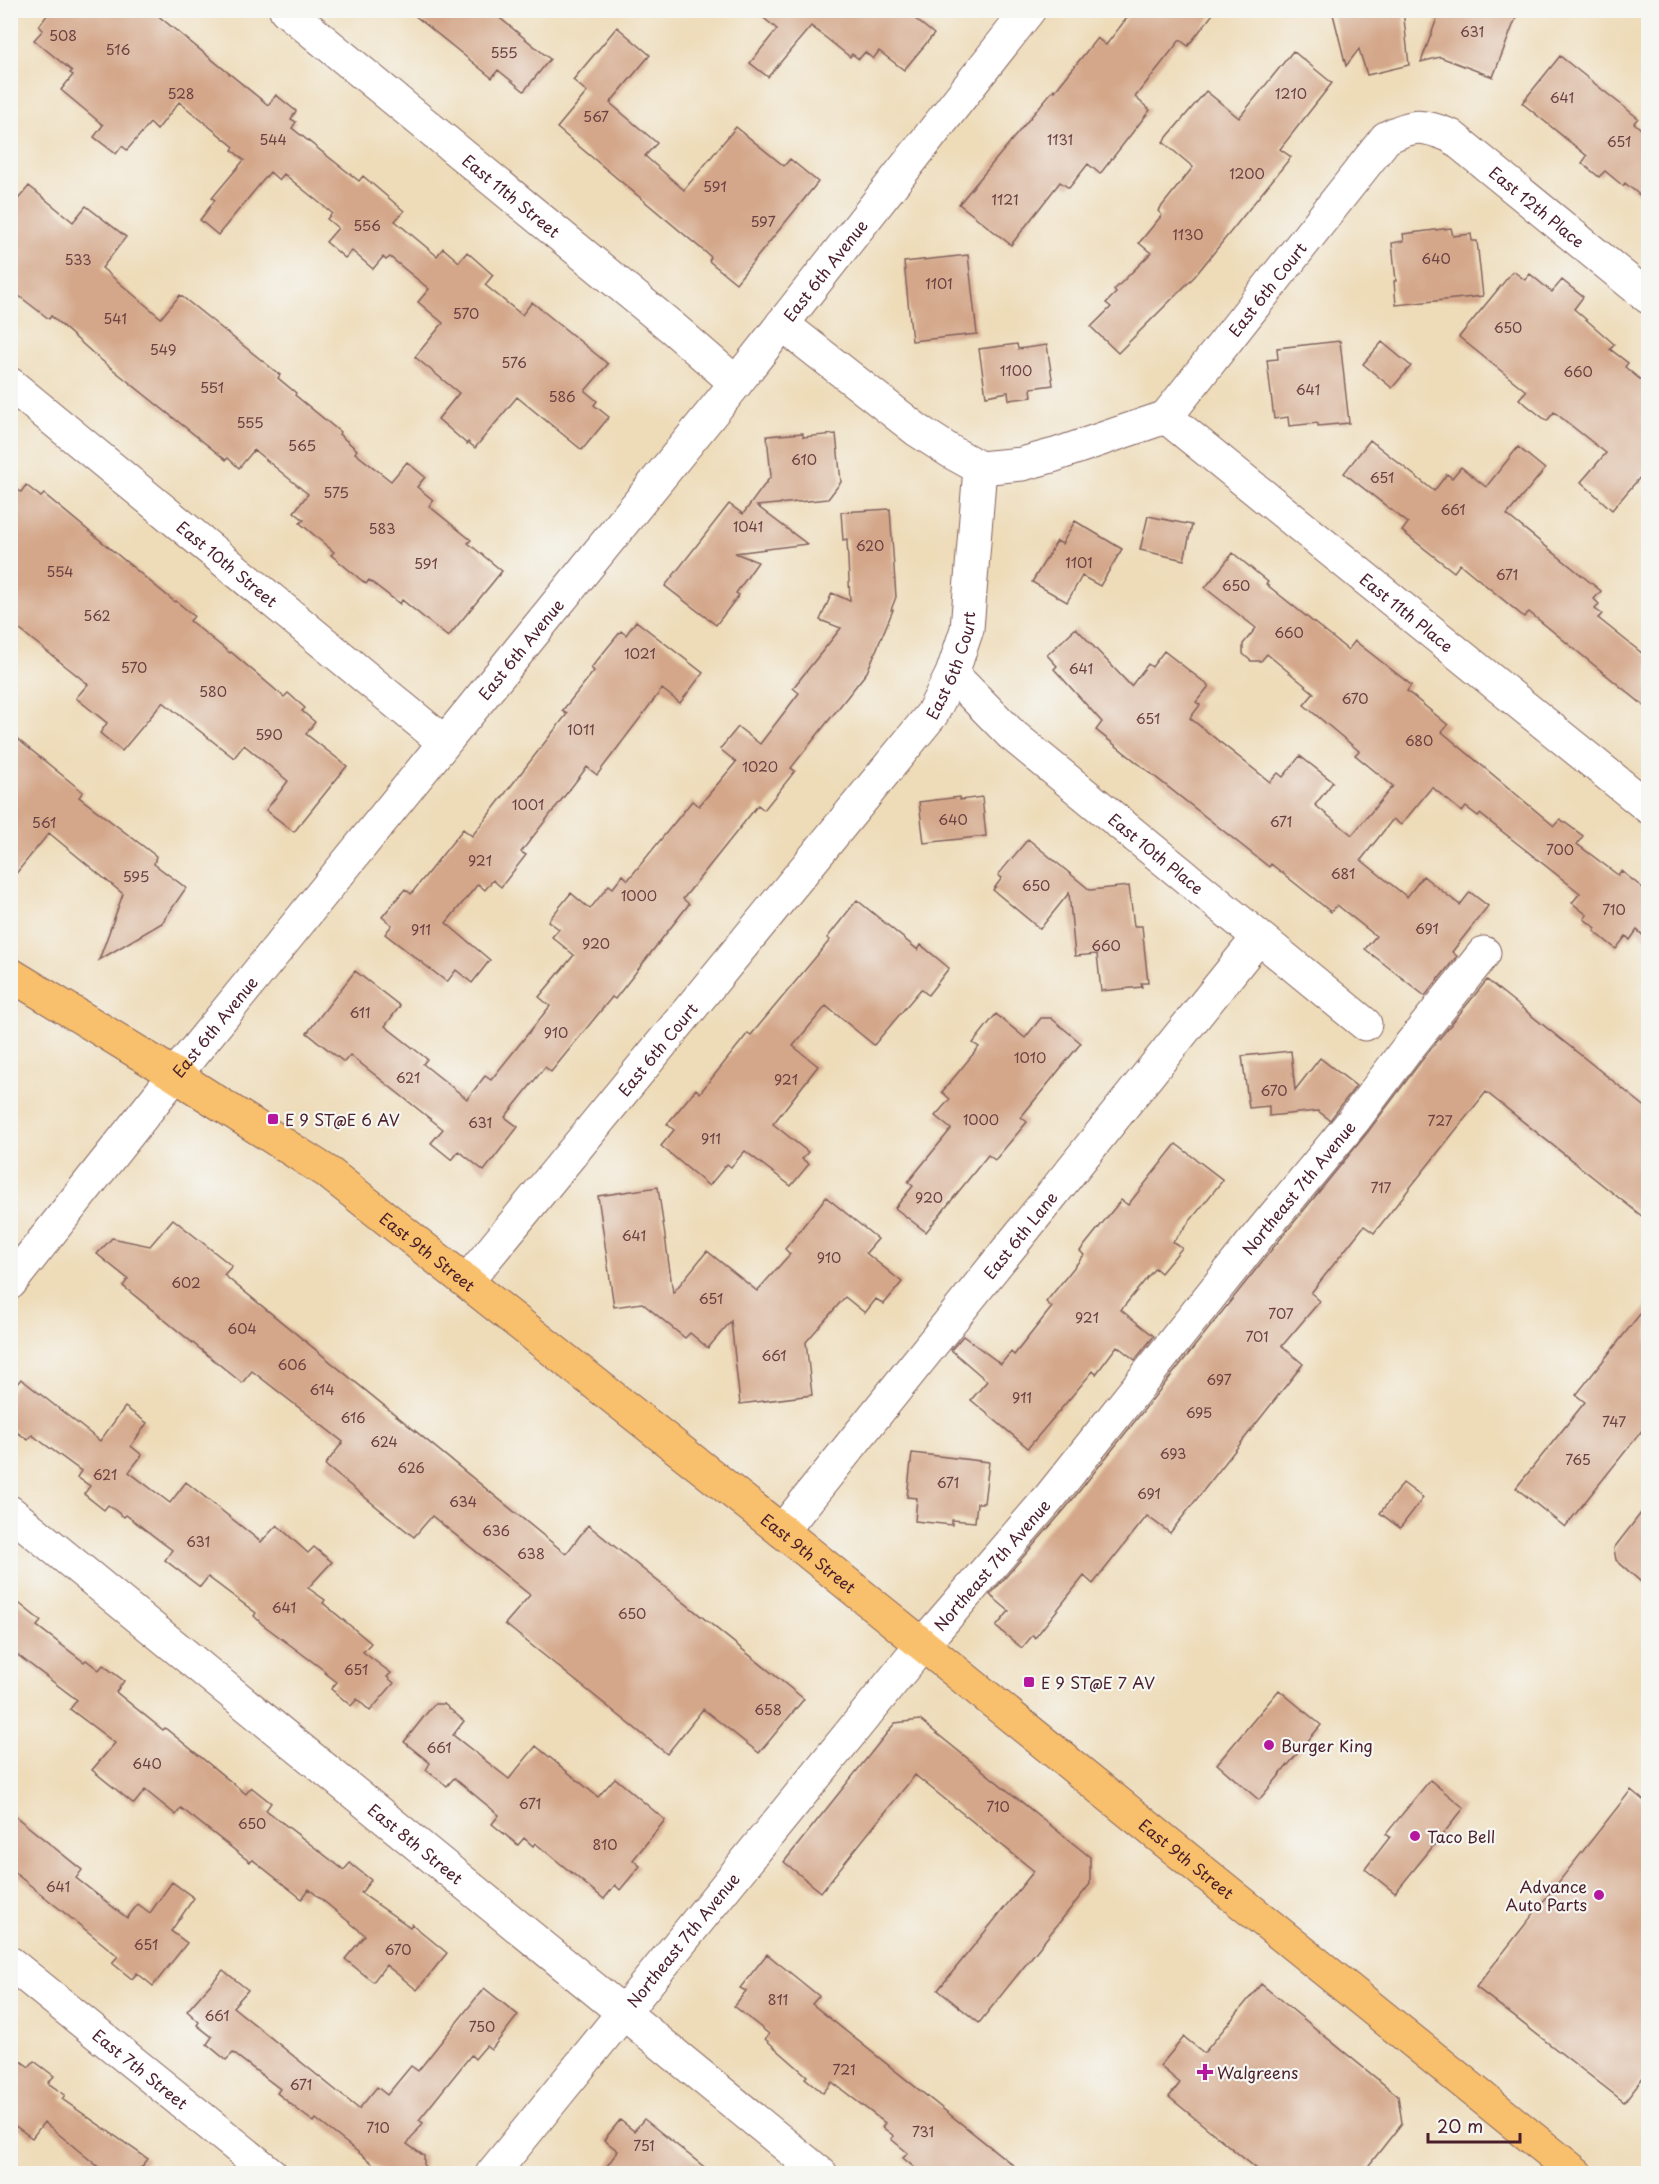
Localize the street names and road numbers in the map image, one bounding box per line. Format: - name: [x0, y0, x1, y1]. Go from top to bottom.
- street label: East 11th Street: [458, 148, 566, 243]
- street label: East 12th Place: [1484, 160, 1590, 253]
- street label: East 6th Avenue: [777, 214, 873, 326]
- street label: East 6th Court: [1222, 236, 1312, 341]
- street label: East 10th Street: [172, 515, 284, 613]
- street label: East 11th Place: [1355, 567, 1459, 657]
- street label: East 6th Avenue: [472, 593, 569, 705]
- street label: East 6th Court: [919, 610, 980, 723]
- street label: East 10th Place: [1103, 807, 1209, 899]
- street label: East 6th Avenue: [166, 970, 263, 1082]
- street label: East 6th Court: [612, 997, 703, 1101]
- street label: Northeast 7th Avenue: [1236, 1115, 1361, 1260]
- street label: East 6th Lane: [977, 1186, 1063, 1284]
- street label: East 9th Street: [375, 1206, 481, 1297]
- street label: Northeast 7th Avenue: [928, 1493, 1055, 1636]
- street label: East 9th Street: [756, 1507, 862, 1599]
- street label: East 8th Street: [363, 1797, 469, 1890]
- street label: East 9th Street: [1134, 1813, 1240, 1905]
- street label: Northeast 7th Avenue: [620, 1867, 745, 2012]
- street label: East 7th Street: [88, 2023, 194, 2115]

